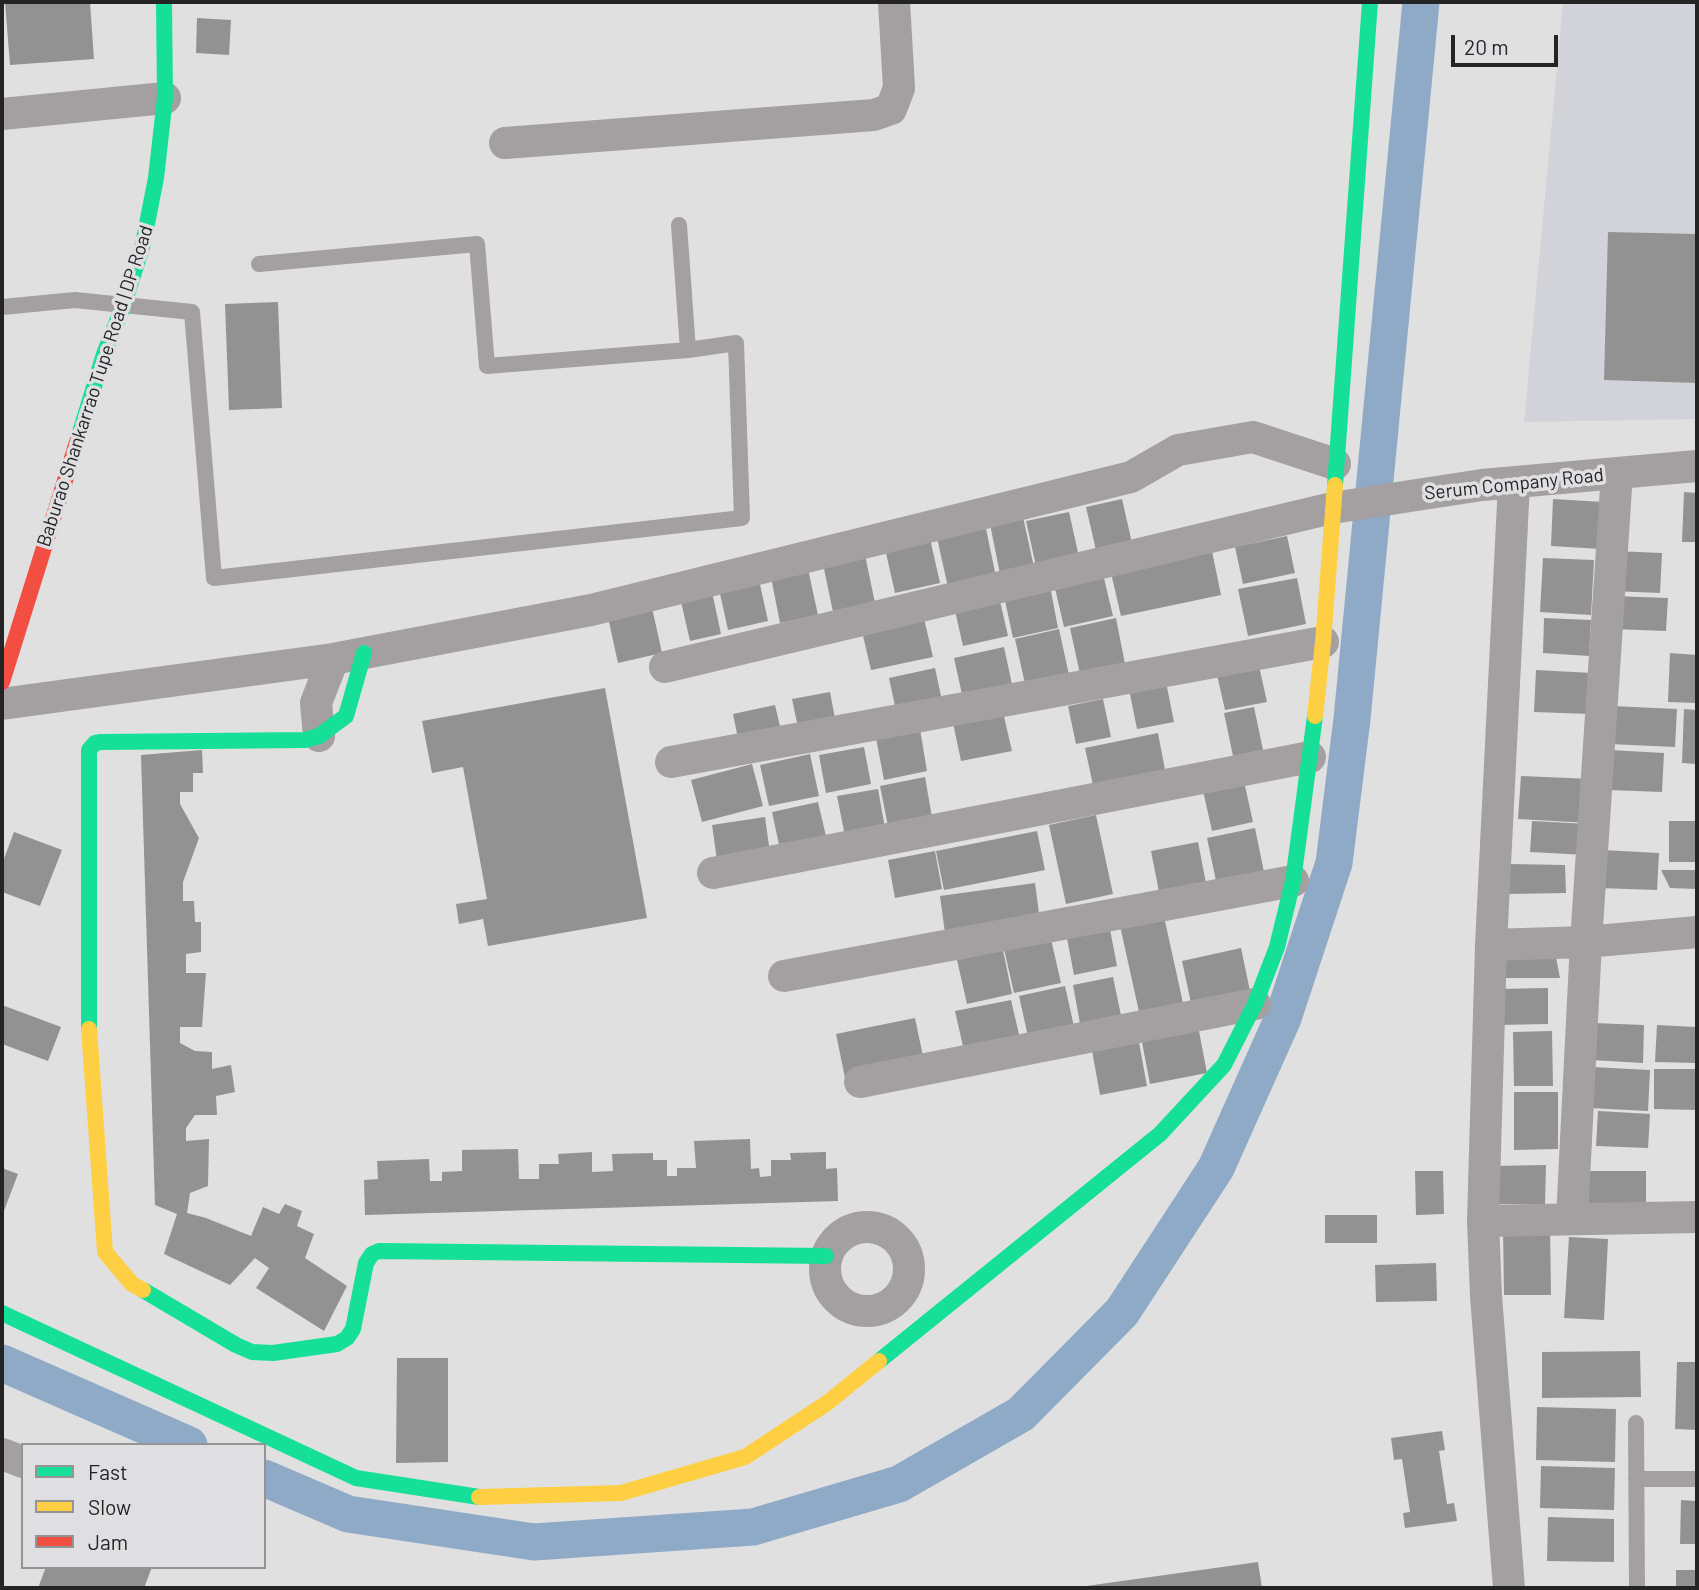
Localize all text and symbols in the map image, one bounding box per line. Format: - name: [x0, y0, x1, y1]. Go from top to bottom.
- scale bar: [1454, 21, 1561, 65]
- text: 20 m: [1464, 34, 1509, 59]
- street label: Baburao Shankarrao Tupe Road | DP Road: [32, 222, 158, 550]
- street label: Serum Company Road: [1423, 463, 1605, 505]
- legend: [21, 1443, 266, 1569]
- text: Fast: [88, 1459, 128, 1484]
- text: Slow: [88, 1494, 131, 1519]
- text: Jam: [88, 1529, 128, 1554]

